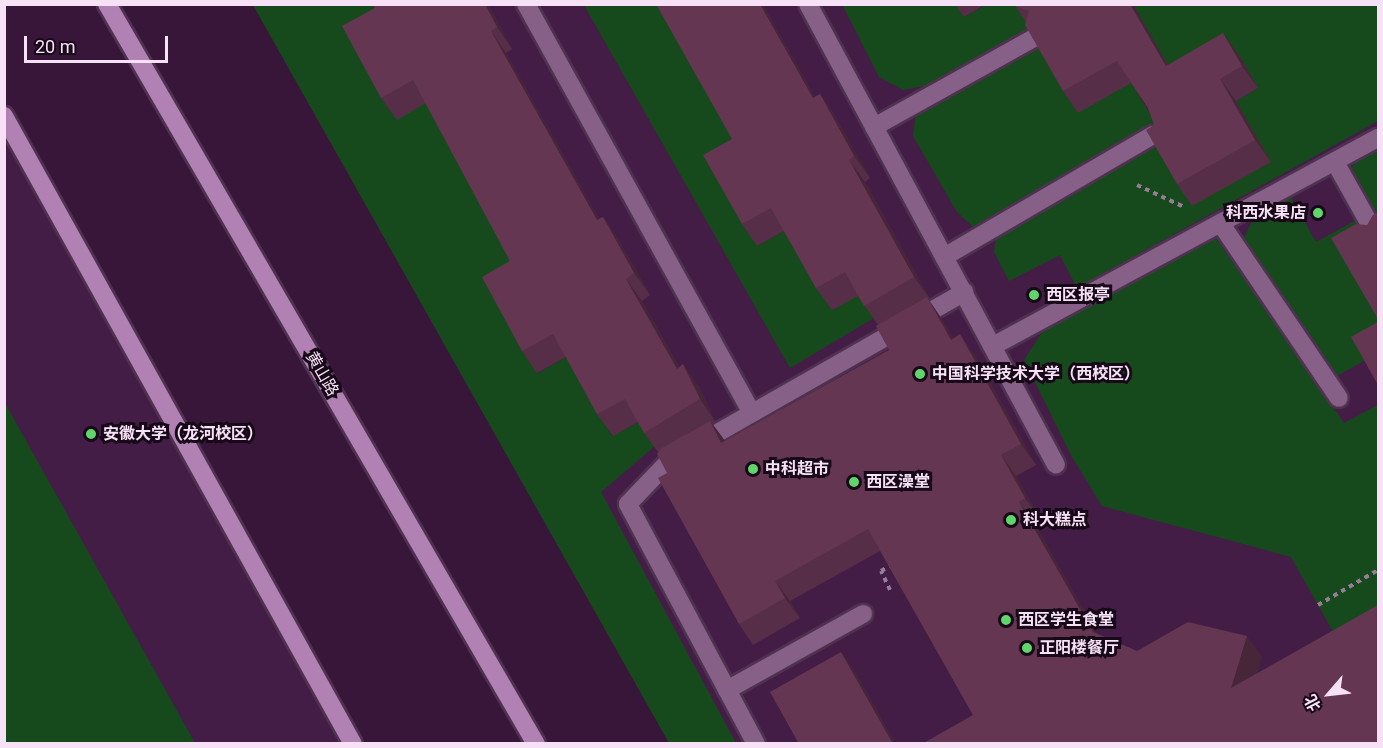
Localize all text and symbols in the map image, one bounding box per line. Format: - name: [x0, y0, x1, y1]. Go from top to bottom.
- scale bar: [27, 24, 171, 62]
- text: 20 m: [35, 36, 75, 57]
- place label: 科西水果店: [1226, 203, 1306, 223]
- marker: 科西水果店: [1311, 206, 1325, 220]
- place label: 西区报亭: [1046, 285, 1110, 305]
- marker: 西区报亭: [1027, 288, 1041, 302]
- street label: 黄山路: [302, 348, 342, 400]
- place label: 中国科学技术大学（西校区）: [932, 364, 1140, 384]
- marker: 中国科学技术大学（西校区）: [913, 367, 927, 381]
- place label: 安徽大学（龙河校区）: [103, 424, 263, 444]
- marker: 安徽大学（龙河校区）: [84, 427, 98, 441]
- place label: 中科超市: [765, 459, 829, 479]
- marker: 中科超市: [746, 462, 760, 476]
- place label: 西区澡堂: [866, 472, 930, 492]
- marker: 西区澡堂: [847, 475, 861, 489]
- place label: 科大糕点: [1023, 510, 1087, 530]
- marker: 科大糕点: [1004, 513, 1018, 527]
- place label: 西区学生食堂: [1018, 610, 1114, 630]
- marker: 西区学生食堂: [999, 613, 1013, 627]
- place label: 正阳楼餐厅: [1039, 638, 1119, 658]
- marker: 正阳楼餐厅: [1020, 641, 1034, 655]
- north arrow: [1299, 664, 1359, 724]
- text: 北: [1301, 691, 1325, 714]

